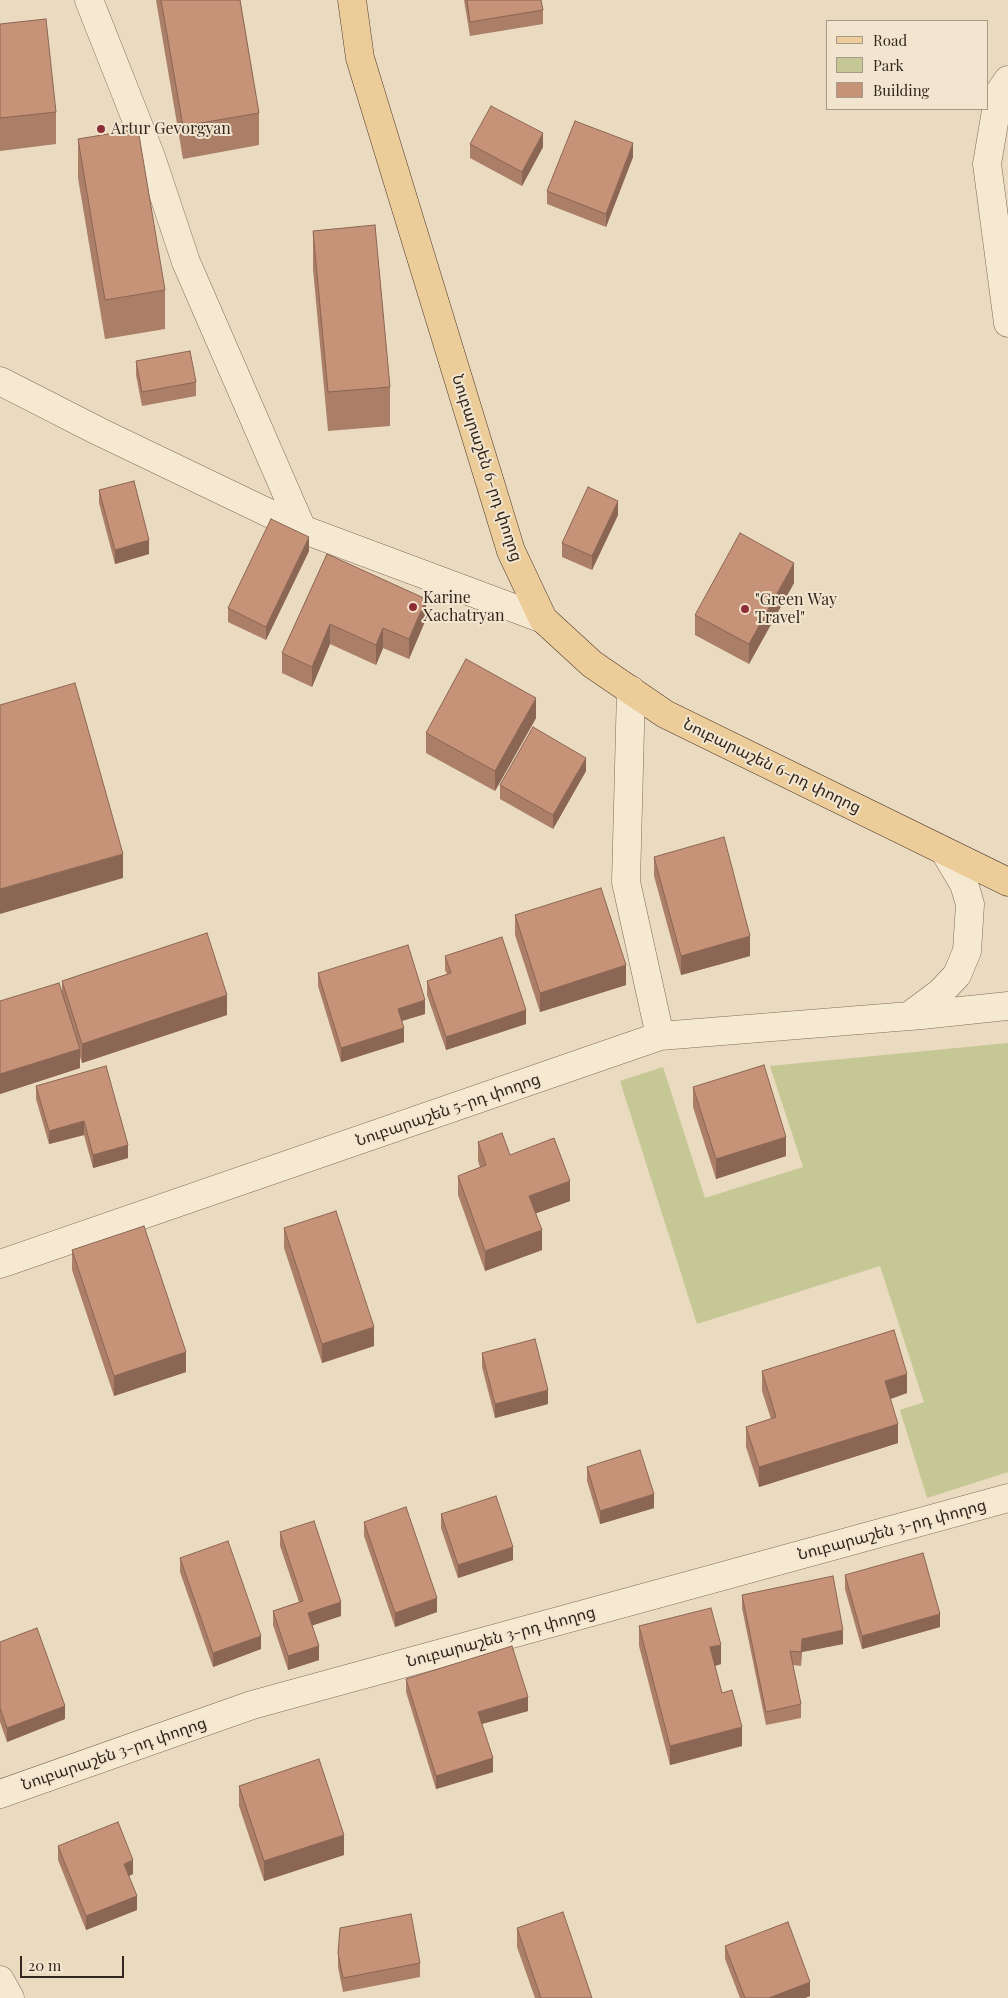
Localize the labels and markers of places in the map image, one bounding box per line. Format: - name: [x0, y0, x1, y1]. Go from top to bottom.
- place label: Artur Gevorgyan: [111, 119, 231, 139]
- marker: Artur Gevorgyan: [95, 123, 107, 135]
- place label: Karine Xachatryan: [423, 588, 505, 626]
- place label: "Green Way Travel": [755, 590, 837, 628]
- marker: Karine Xachatryan: [407, 601, 419, 613]
- marker: "Green Way Travel": [739, 603, 751, 615]

